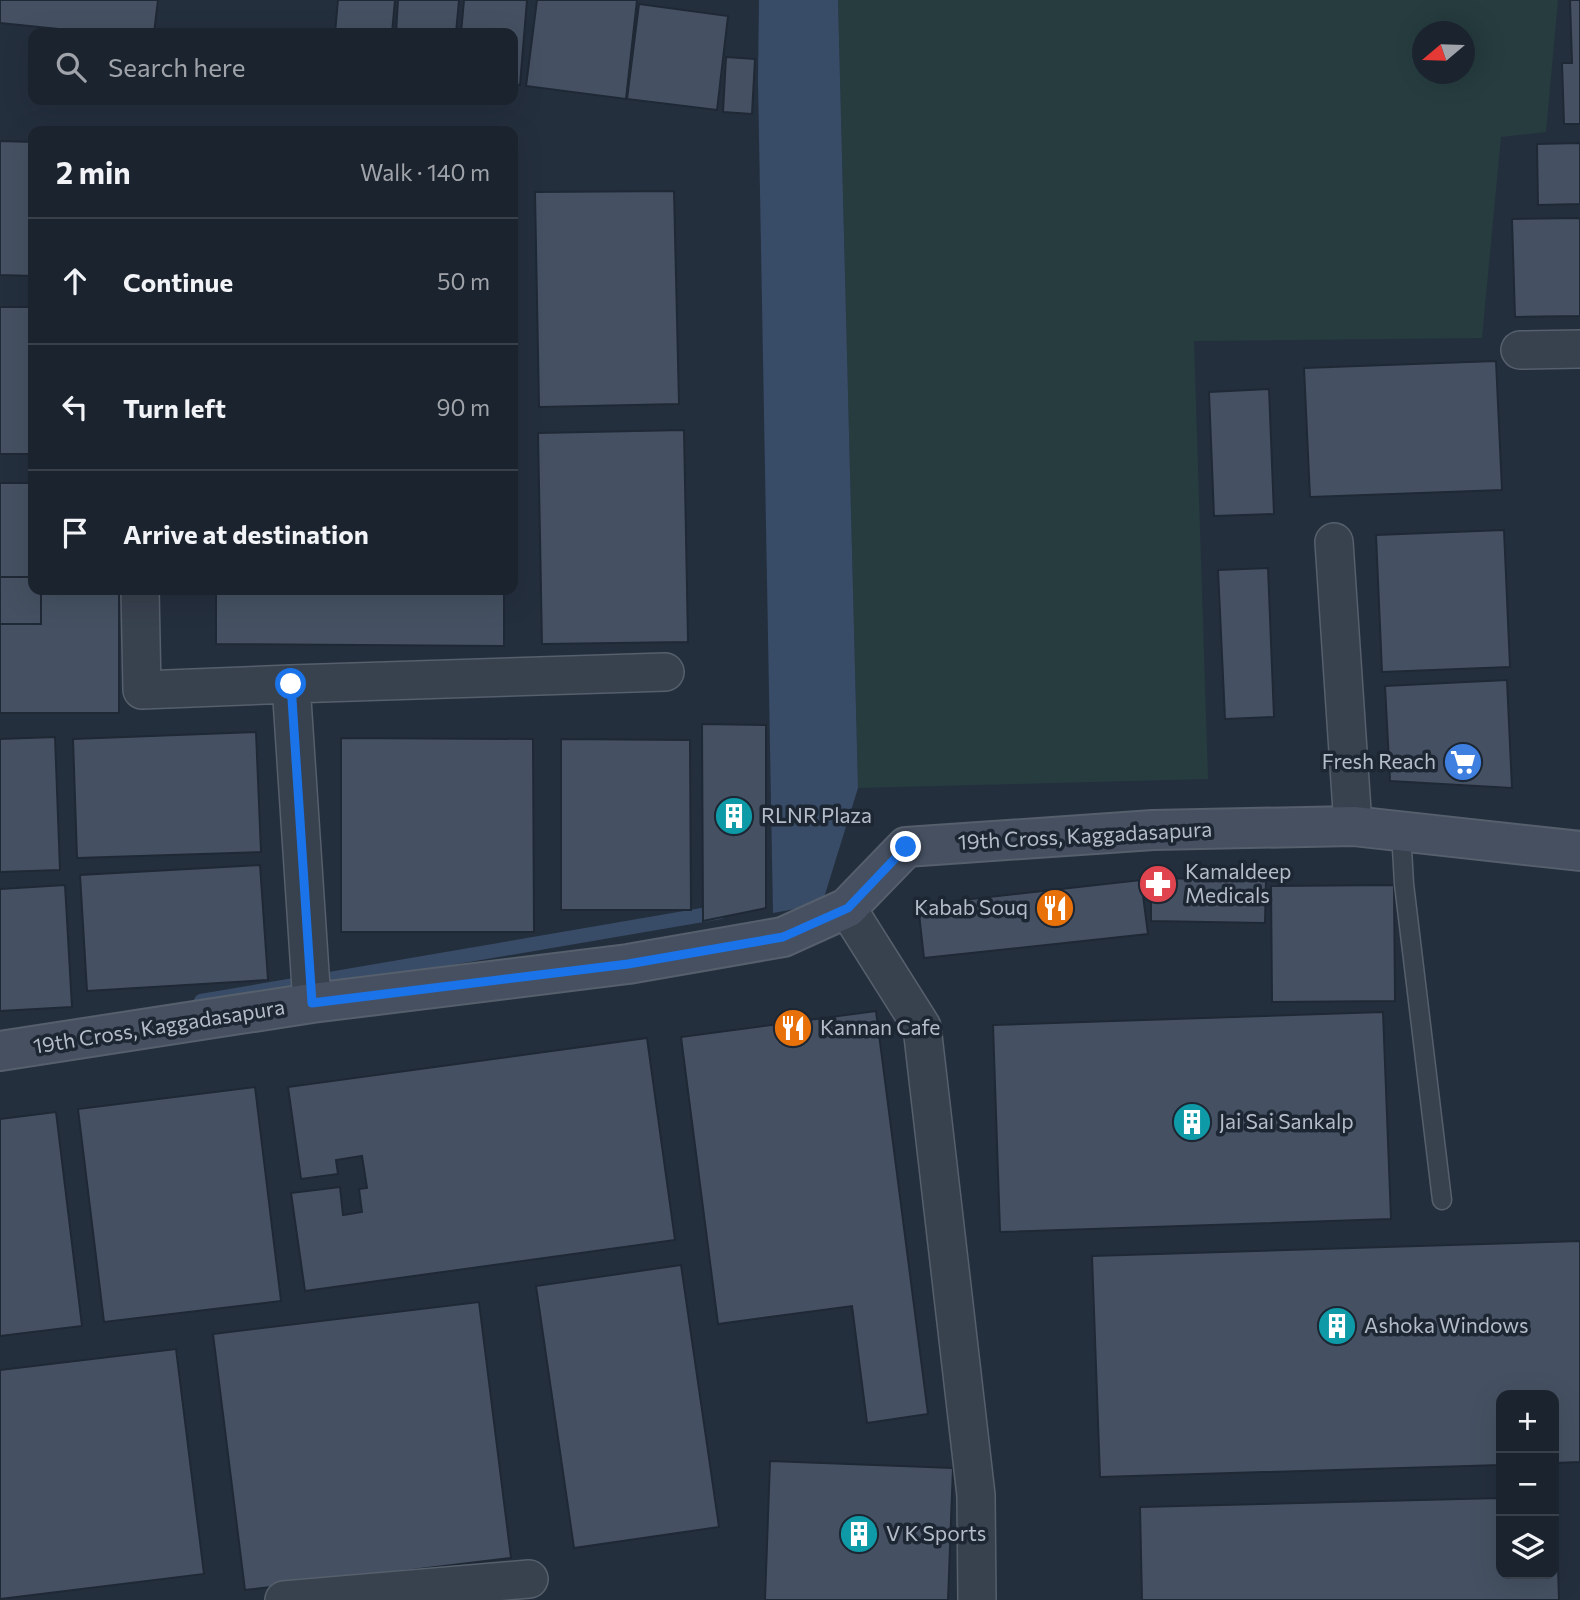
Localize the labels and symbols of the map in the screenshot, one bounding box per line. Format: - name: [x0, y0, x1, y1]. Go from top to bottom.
- north arrow: [1412, 21, 1475, 84]
- route start: [275, 668, 306, 699]
- supermarket icon: Fresh Reach: [1442, 741, 1484, 783]
- place label: Fresh Reach: [1322, 748, 1436, 773]
- building icon: RLNR Plaza: [713, 795, 755, 837]
- place label: RLNR Plaza: [761, 802, 872, 827]
- street label: 19th Cross, Kaggadasapura: [957, 815, 1213, 854]
- route end: [890, 831, 921, 862]
- place label: Kamaldeep Medicals: [1185, 858, 1291, 907]
- pharmacy icon: Kamaldeep Medicals: [1137, 863, 1179, 905]
- restaurant icon: Kabab Souq: [1034, 887, 1076, 929]
- place label: Kabab Souq: [914, 894, 1028, 919]
- street label: 19th Cross, Kaggadasapura: [31, 993, 286, 1058]
- restaurant icon: Kannan Cafe: [772, 1007, 814, 1049]
- place label: Kannan Cafe: [820, 1014, 940, 1039]
- building icon: Jai Sai Sankalp: [1171, 1101, 1213, 1143]
- place label: Jai Sai Sankalp: [1219, 1108, 1354, 1133]
- building icon: Ashoka Windows: [1316, 1305, 1358, 1347]
- place label: Ashoka Windows: [1364, 1312, 1528, 1337]
- building icon: V K Sports: [838, 1513, 880, 1555]
- place label: V K Sports: [886, 1520, 986, 1545]

